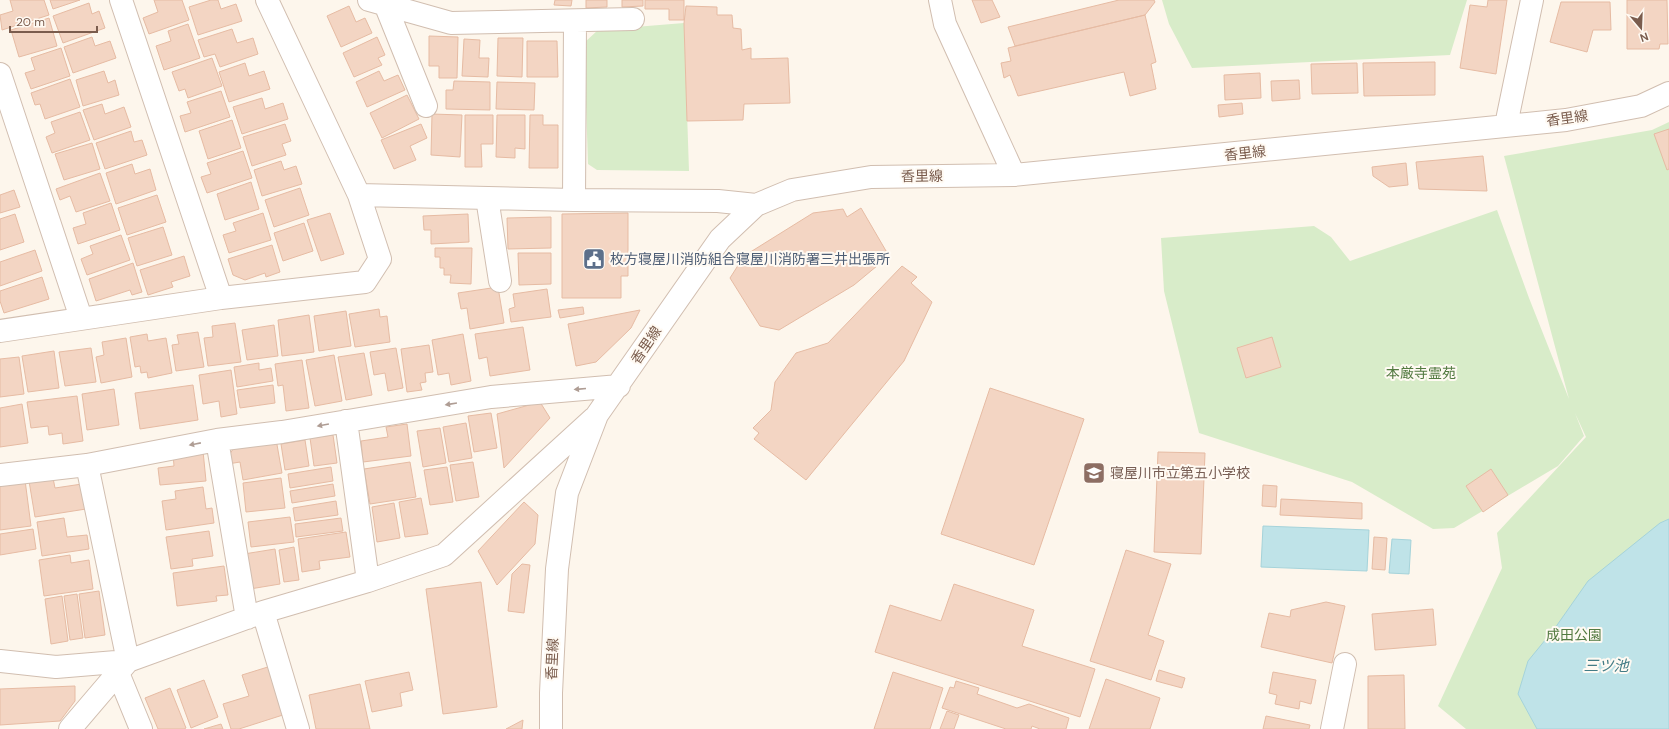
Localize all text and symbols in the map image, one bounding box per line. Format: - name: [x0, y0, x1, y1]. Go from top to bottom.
- scale bar: [10, 8, 97, 34]
- north arrow: [1621, 8, 1661, 48]
- text: 20 m: [16, 14, 45, 30]
- text: N: [1638, 30, 1650, 45]
- street label: 香里線: [1545, 106, 1589, 130]
- street label: 香里線: [1223, 142, 1267, 164]
- street label: 香里線: [901, 167, 943, 185]
- public building icon: 枚方寝屋川消防組合寝屋川消防署三井出張所: [581, 246, 607, 272]
- place label: 枚方寝屋川消防組合寝屋川消防署三井出張所: [610, 250, 890, 268]
- street label: 香里線: [627, 323, 665, 367]
- park label: 本厳寺霊苑: [1386, 364, 1456, 382]
- one-way arrow: [574, 386, 587, 393]
- one-way arrow: [445, 401, 457, 407]
- one-way arrow: [317, 422, 329, 428]
- one-way arrow: [188, 442, 201, 448]
- school or university icon: 寝屋川市立第五小学校: [1081, 460, 1107, 486]
- place label: 寝屋川市立第五小学校: [1110, 464, 1250, 482]
- park label: 成田公園: [1546, 626, 1602, 644]
- street label: 香里線: [542, 638, 562, 680]
- water label: 三ツ池: [1583, 656, 1630, 676]

